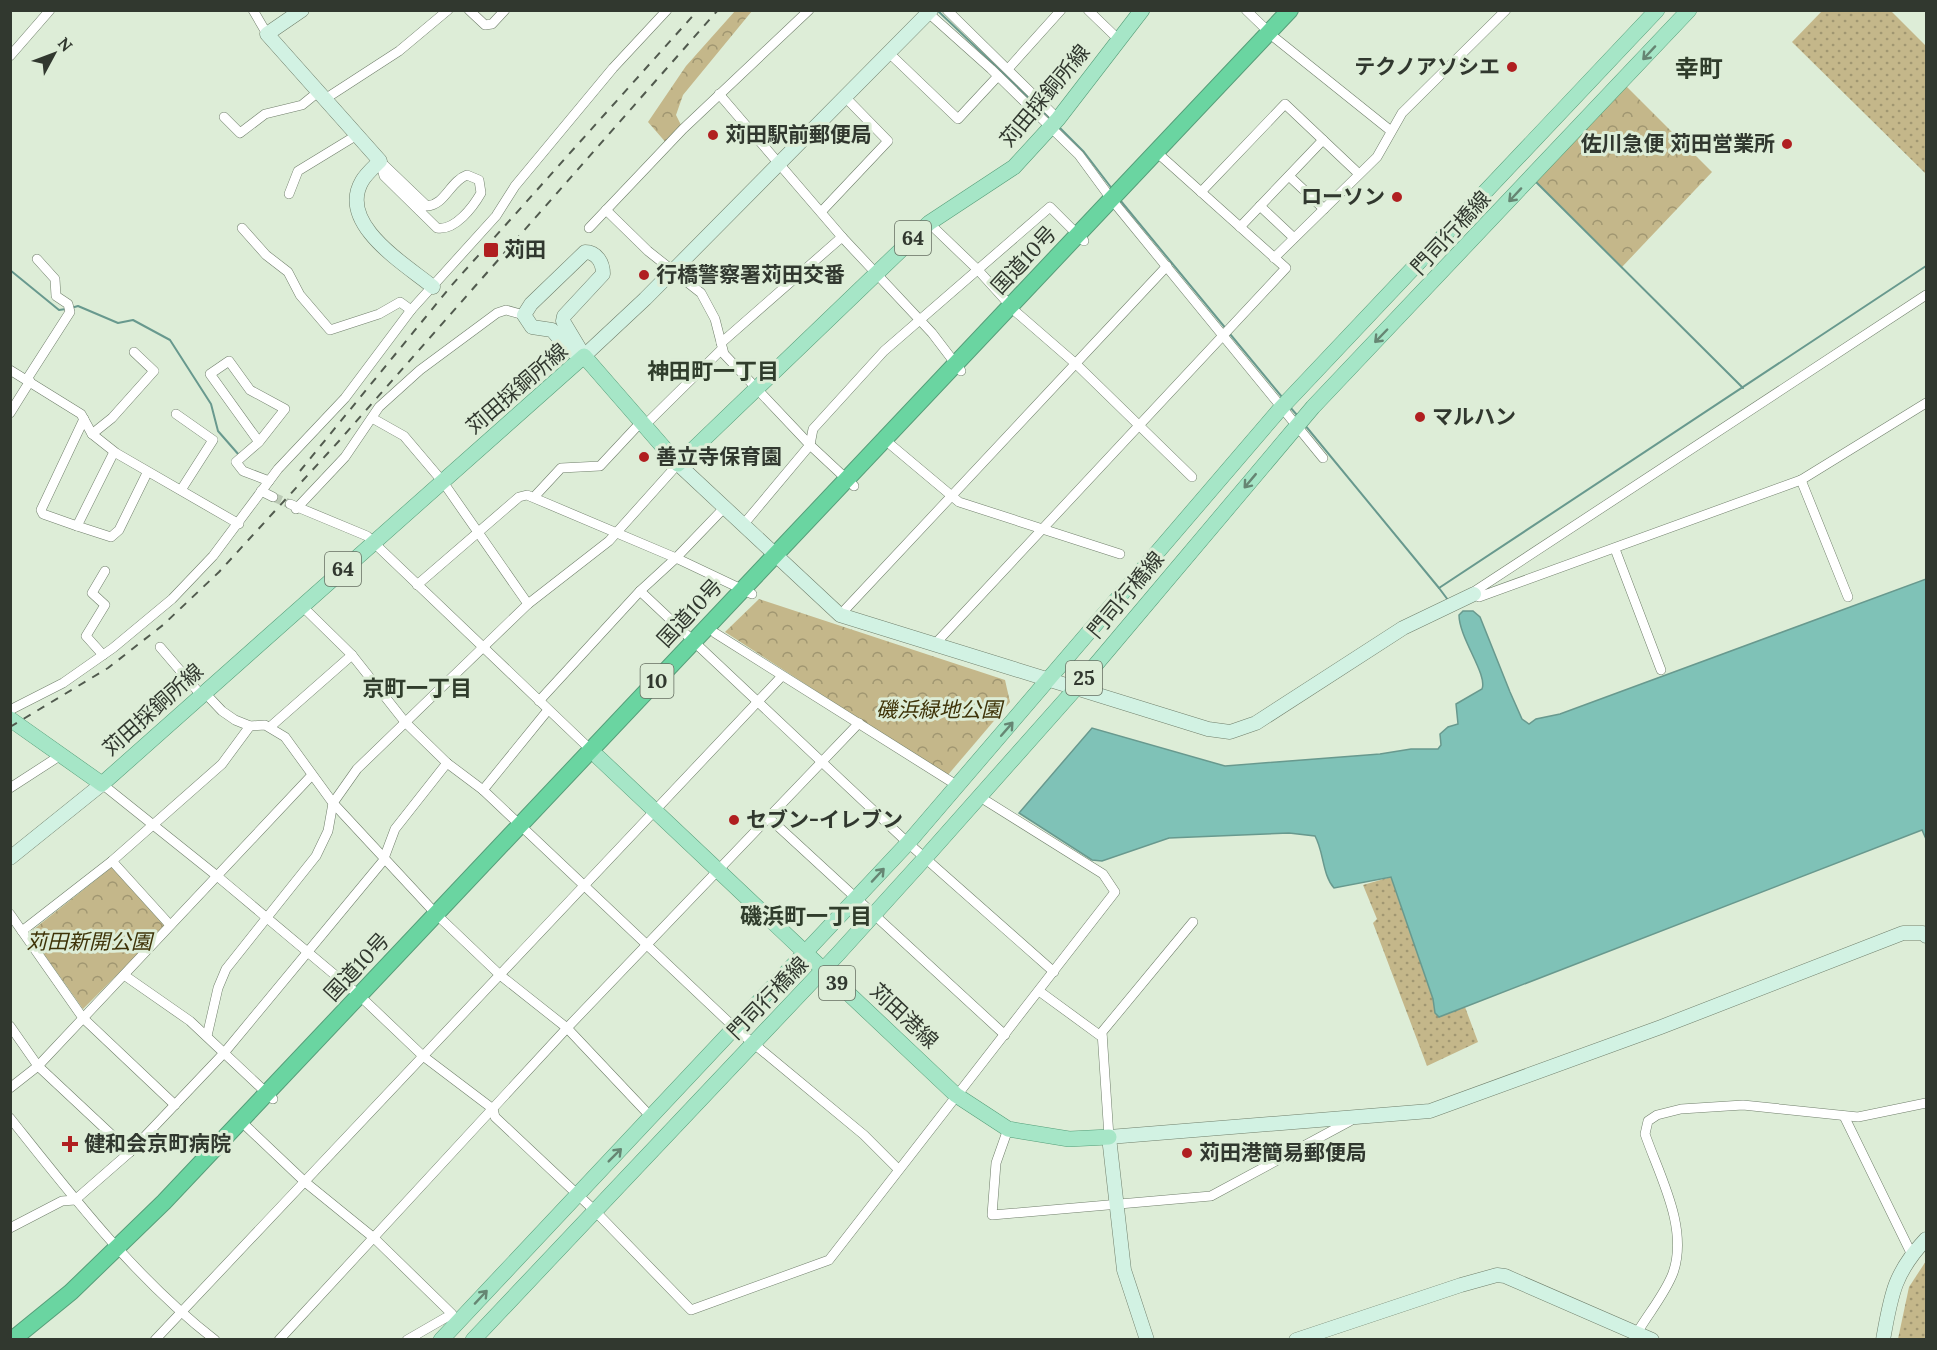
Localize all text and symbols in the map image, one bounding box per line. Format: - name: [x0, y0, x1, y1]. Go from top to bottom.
- north arrow: [24, 24, 84, 84]
- text: N: [54, 33, 77, 55]
- street label: 苅田採銅所線: [994, 39, 1095, 153]
- one-way arrow: [1642, 45, 1656, 60]
- place label: テクノアソシエ: [1354, 53, 1500, 80]
- district label: 幸町: [1675, 53, 1723, 84]
- marker: テクノアソシエ: [1505, 60, 1519, 74]
- place label: 苅田駅前郵便局: [725, 121, 872, 148]
- marker: 苅田駅前郵便局: [706, 128, 720, 142]
- place label: 佐川急便 苅田営業所: [1580, 130, 1775, 157]
- marker: 佐川急便 苅田営業所: [1780, 137, 1794, 151]
- place label: ローソン: [1301, 183, 1385, 210]
- street label: 門司行橋線: [1405, 185, 1496, 280]
- one-way arrow: [1508, 187, 1522, 202]
- marker: ローソン: [1390, 190, 1404, 204]
- street label: 国道10号: [985, 220, 1062, 299]
- road number: 64: [895, 221, 931, 255]
- place label: 苅田: [504, 236, 546, 263]
- marker: 苅田: [482, 241, 500, 259]
- place label: 行橋警察署苅田交番: [656, 261, 845, 288]
- marker: 行橋警察署苅田交番: [637, 268, 651, 282]
- one-way arrow: [1374, 329, 1388, 344]
- street label: 苅田採銅所線: [460, 337, 573, 440]
- district label: 神田町一丁目: [647, 357, 779, 385]
- place label: マルハン: [1432, 403, 1516, 430]
- marker: マルハン: [1413, 410, 1427, 424]
- place label: 善立寺保育園: [656, 443, 782, 470]
- marker: 善立寺保育園: [637, 450, 651, 464]
- one-way arrow: [1243, 473, 1257, 488]
- street label: 門司行橋線: [1082, 546, 1170, 644]
- road number: 64: [325, 552, 361, 586]
- street label: 国道10号: [651, 573, 728, 652]
- street label: 苅田採銅所線: [97, 657, 209, 762]
- road number: 25: [1066, 661, 1102, 695]
- road number: 10: [640, 664, 674, 698]
- district label: 京町一丁目: [362, 674, 472, 702]
- park label: 磯浜緑地公園: [876, 696, 1005, 723]
- one-way arrow: [1000, 722, 1014, 737]
- place label: セブン-イレブン: [746, 806, 903, 833]
- marker: セブン-イレブン: [727, 813, 741, 827]
- one-way arrow: [871, 868, 885, 883]
- district label: 磯浜町一丁目: [740, 902, 872, 930]
- street label: 国道10号: [318, 927, 395, 1006]
- park label: 苅田新開公園: [26, 928, 155, 955]
- street label: 門司行橋線: [721, 951, 814, 1045]
- road number: 39: [819, 966, 855, 1000]
- street label: 苅田港線: [864, 977, 944, 1054]
- place label: 健和会京町病院: [84, 1130, 231, 1157]
- marker: 健和会京町病院: [61, 1135, 79, 1153]
- place label: 苅田港簡易郵便局: [1199, 1139, 1367, 1166]
- marker: 苅田港簡易郵便局: [1180, 1146, 1194, 1160]
- one-way arrow: [607, 1148, 622, 1162]
- one-way arrow: [474, 1289, 488, 1304]

